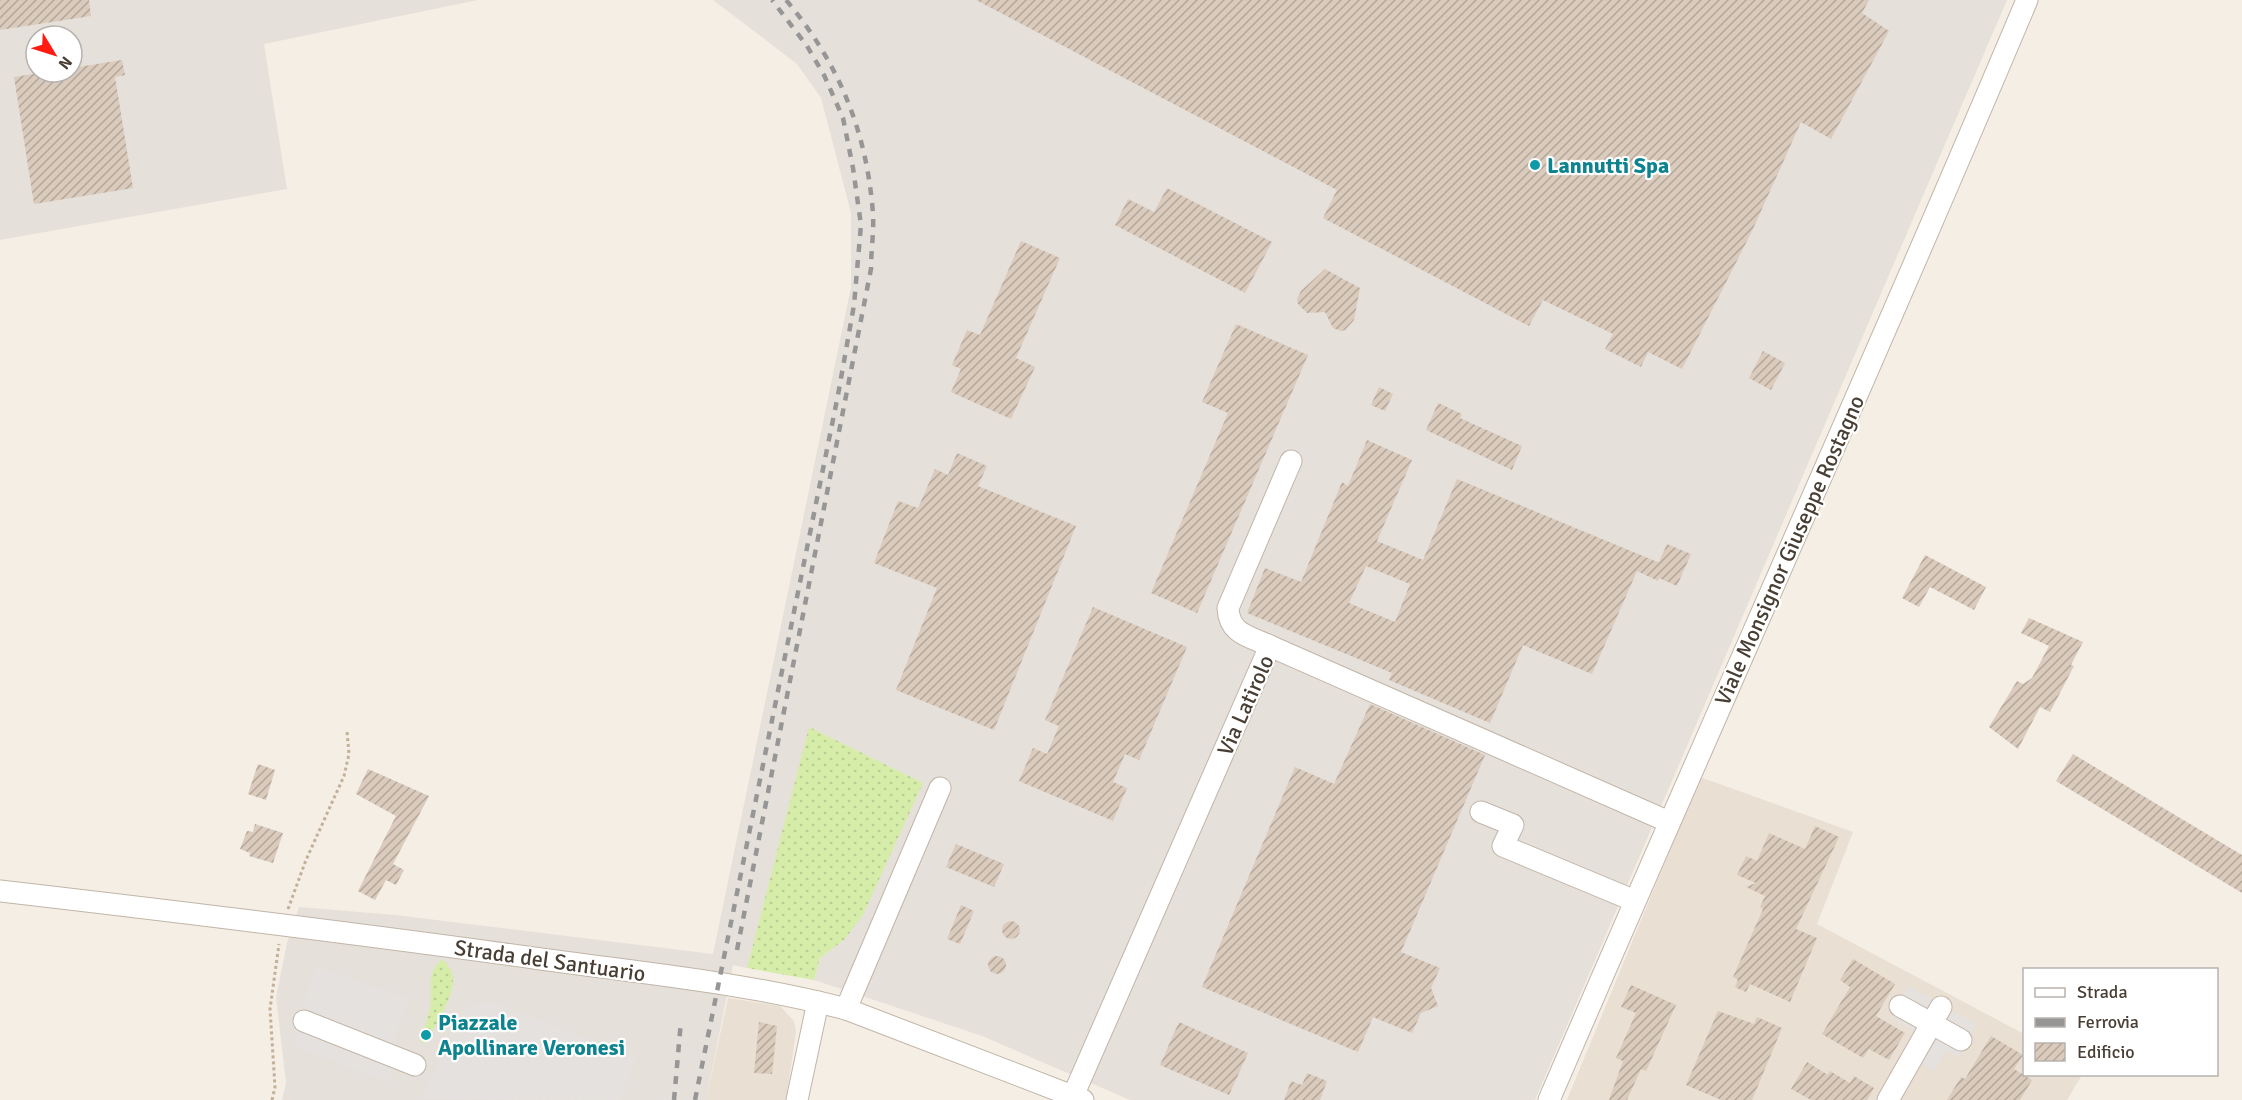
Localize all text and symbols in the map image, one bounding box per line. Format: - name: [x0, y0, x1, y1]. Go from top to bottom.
- north arrow: [24, 24, 84, 84]
- text: N: [54, 52, 76, 73]
- place label: Lannutti Spa: [1547, 152, 1669, 179]
- marker: Lannutti Spa: [1528, 158, 1542, 172]
- street label: Viale Monsignor Giuseppe Rostagno: [1709, 391, 1870, 709]
- street label: Via Latirolo: [1211, 651, 1280, 760]
- street label: Strada del Santuario: [453, 934, 647, 987]
- legend: [2023, 968, 2218, 1076]
- text: Strada: [2077, 981, 2128, 1003]
- place label: Piazzale Apollinare Veronesi: [438, 1009, 625, 1061]
- text: Ferrovia: [2077, 1011, 2139, 1033]
- marker: Piazzale Apollinare Veronesi: [419, 1028, 433, 1042]
- text: Edificio: [2077, 1041, 2135, 1063]

